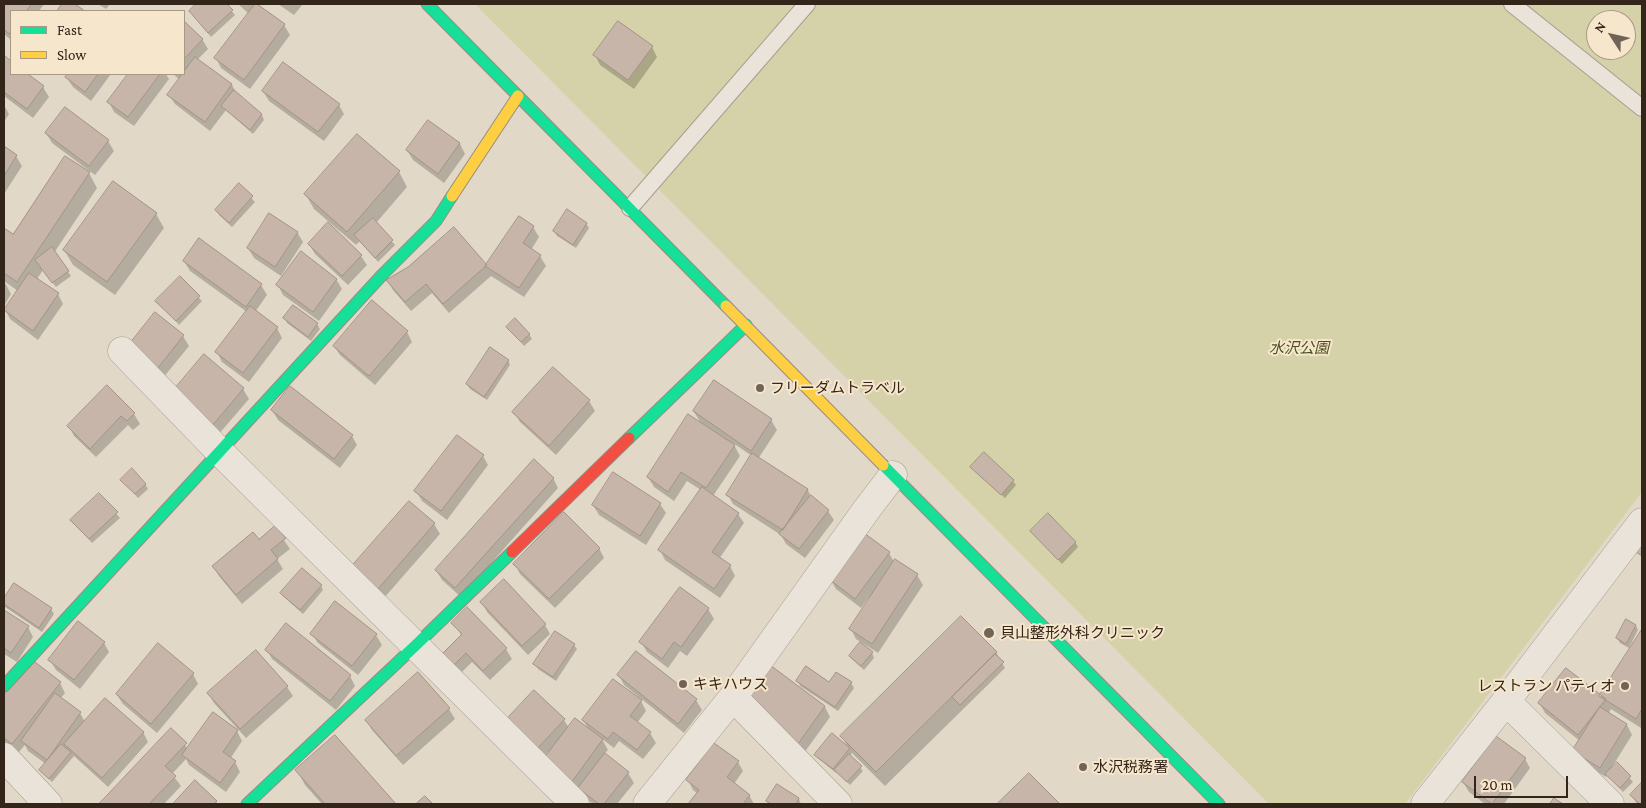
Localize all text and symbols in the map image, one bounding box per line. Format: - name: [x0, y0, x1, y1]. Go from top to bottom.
- legend: [10, 10, 185, 75]
- north arrow: [1586, 10, 1636, 60]
- text: N: [1590, 18, 1609, 35]
- text: Fast: [57, 22, 82, 38]
- text: Slow: [57, 47, 86, 63]
- park label: 水沢公園: [1269, 339, 1329, 357]
- place label: フリーダムトラベル: [770, 379, 905, 397]
- marker: フリーダムトラベル: [754, 382, 766, 394]
- place label: 貝山整形外科クリニック: [1000, 624, 1165, 642]
- marker: 貝山整形外科クリニック: [982, 626, 996, 640]
- place label: キキハウス: [693, 675, 768, 693]
- place label: レストラン パティオ: [1477, 677, 1615, 695]
- marker: キキハウス: [677, 678, 689, 690]
- marker: レストラン パティオ: [1619, 680, 1631, 692]
- place label: 水沢税務署: [1093, 758, 1168, 776]
- marker: 水沢税務署: [1077, 761, 1089, 773]
- scale bar: [1476, 766, 1570, 798]
- text: 20 m: [1482, 777, 1513, 793]

